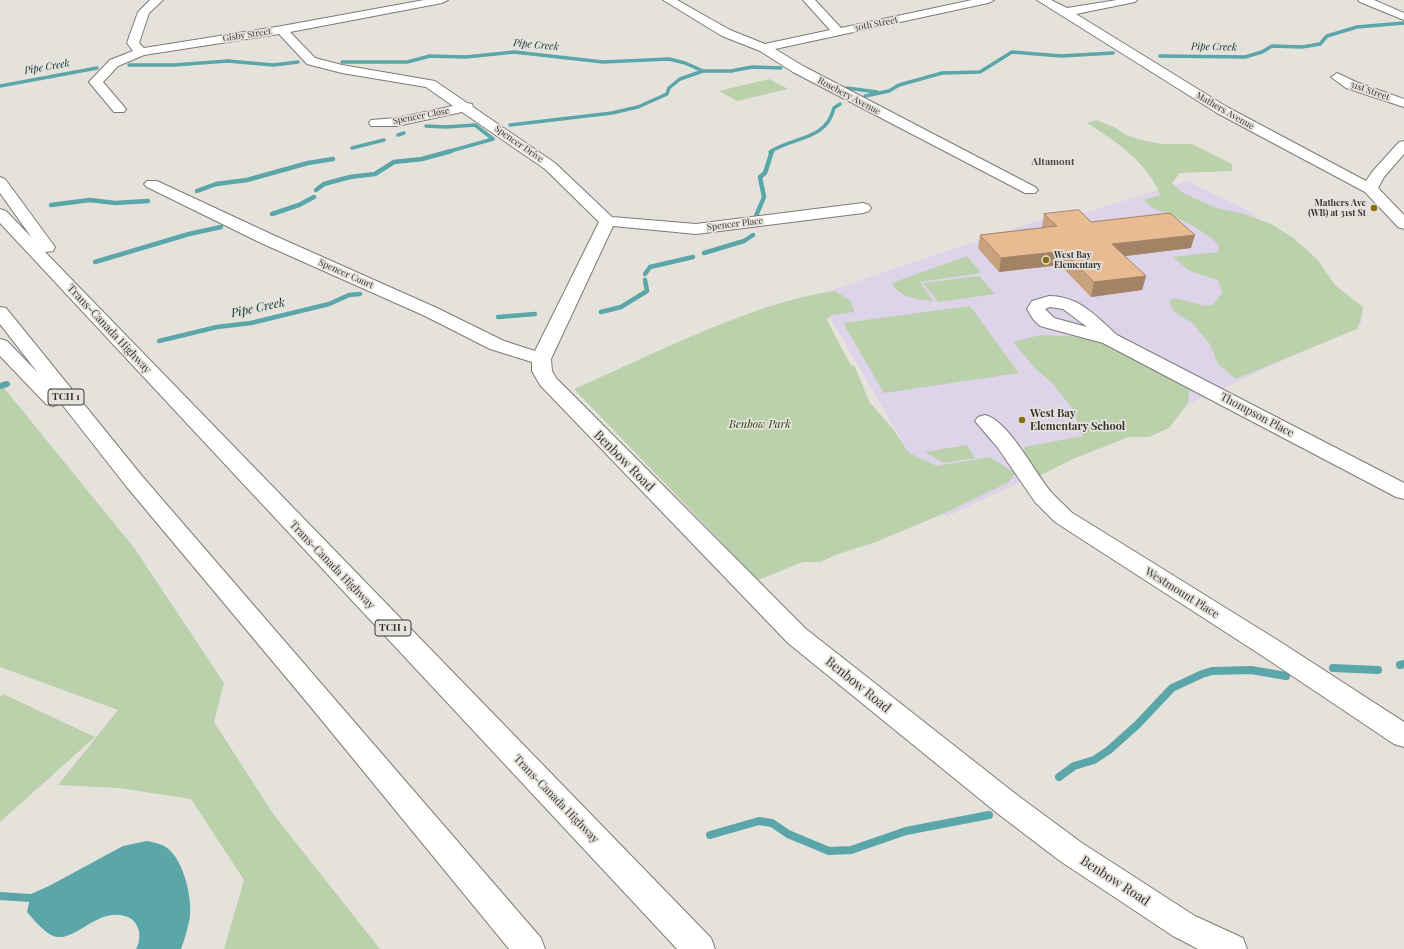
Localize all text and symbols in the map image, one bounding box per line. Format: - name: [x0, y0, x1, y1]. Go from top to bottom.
- street label: 30th Street: [853, 14, 899, 34]
- street label: Gisby Street: [222, 26, 272, 44]
- water label: Pipe Creek: [513, 37, 559, 53]
- water label: Pipe Creek: [1191, 41, 1237, 53]
- water label: Pipe Creek: [23, 57, 71, 77]
- street label: Rosebery Avenue: [816, 75, 882, 117]
- street label: 31st Street: [1349, 79, 1391, 103]
- street label: Mathers Avenue: [1194, 90, 1256, 132]
- street label: Spencer Close: [392, 105, 450, 127]
- street label: Spencer Drive: [492, 123, 546, 165]
- district label: Altamont: [1032, 156, 1074, 168]
- place label: Mathers Ave (WB) at 31st St: [1308, 198, 1366, 219]
- marker: Mathers Ave (WB) at 31st St: [1369, 203, 1379, 213]
- street label: Spencer Place: [706, 215, 764, 233]
- place label: West Bay Elementary: [1054, 250, 1102, 271]
- marker: West Bay Elementary: [1041, 255, 1051, 265]
- street label: Spencer Court: [317, 257, 375, 291]
- street label: Trans-Canada Highway: [64, 282, 154, 376]
- water label: Pipe Creek: [230, 295, 286, 321]
- road number: TCH 1: [48, 389, 84, 405]
- street label: Thompson Place: [1218, 390, 1296, 440]
- place label: West Bay Elementary School: [1030, 407, 1125, 433]
- marker: West Bay Elementary School: [1017, 415, 1027, 425]
- park label: Benbow Park: [729, 418, 791, 432]
- street label: Benbow Road: [590, 427, 658, 495]
- street label: Trans-Canada Highway: [287, 518, 377, 612]
- street label: Westmount Place: [1143, 565, 1221, 621]
- road number: TCH 1: [375, 620, 411, 636]
- street label: Benbow Road: [822, 654, 894, 716]
- street label: Trans-Canada Highway: [511, 752, 601, 846]
- street label: Benbow Road: [1077, 853, 1153, 909]

